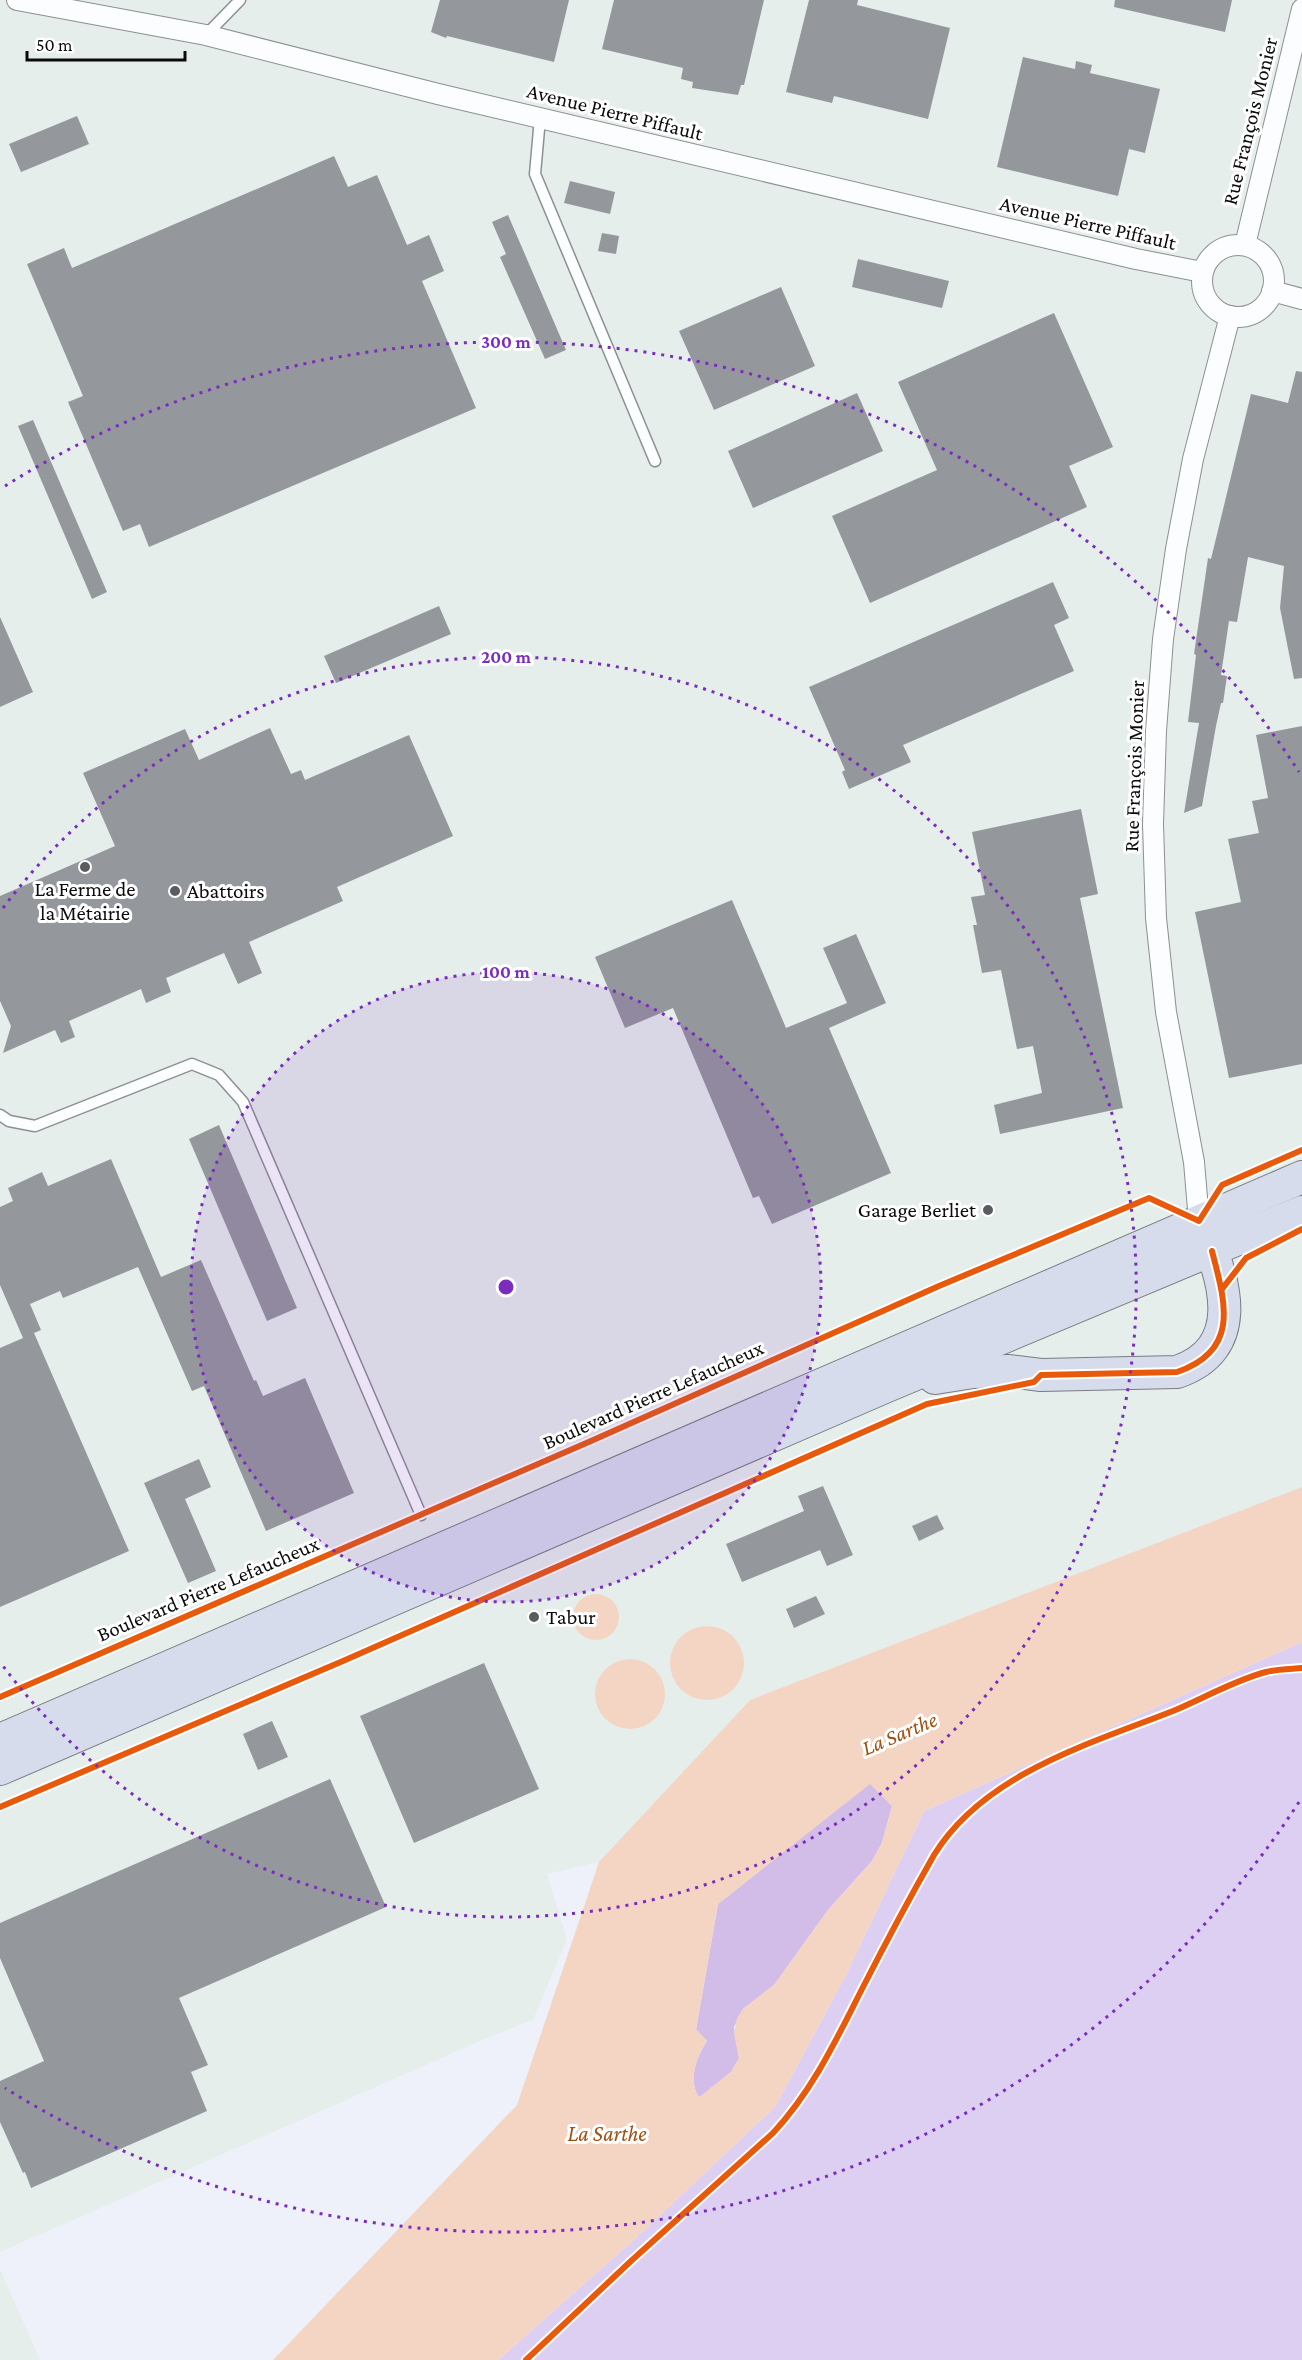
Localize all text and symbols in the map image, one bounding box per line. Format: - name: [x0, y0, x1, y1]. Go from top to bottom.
- scale bar: [27, 24, 184, 62]
- street label: Rue François Monier: [1218, 34, 1283, 207]
- text: 50 m: [36, 35, 73, 55]
- street label: Avenue Pierre Piffault: [525, 79, 706, 146]
- street label: Avenue Pierre Piffault: [997, 191, 1180, 255]
- text: 300 m: [481, 332, 531, 352]
- text: 200 m: [481, 647, 532, 667]
- street label: Rue François Monier: [1119, 679, 1149, 852]
- marker: La Ferme de la Métairie: [78, 860, 92, 874]
- place label: La Ferme de la Métairie: [34, 877, 136, 925]
- place label: Abattoirs: [187, 879, 265, 903]
- marker: Abattoirs: [168, 884, 182, 898]
- text: 100 m: [482, 962, 530, 982]
- place label: Garage Berliet: [858, 1198, 977, 1222]
- marker: Garage Berliet: [981, 1203, 995, 1217]
- centre of rings: [496, 1277, 516, 1297]
- street label: Boulevard Pierre Lefaucheux: [539, 1335, 767, 1455]
- street label: Boulevard Pierre Lefaucheux: [93, 1531, 323, 1647]
- place label: Tabur: [546, 1605, 596, 1629]
- marker: Tabur: [527, 1610, 541, 1624]
- water label: La Sarthe: [858, 1706, 941, 1760]
- water label: La Sarthe: [567, 2121, 647, 2146]

